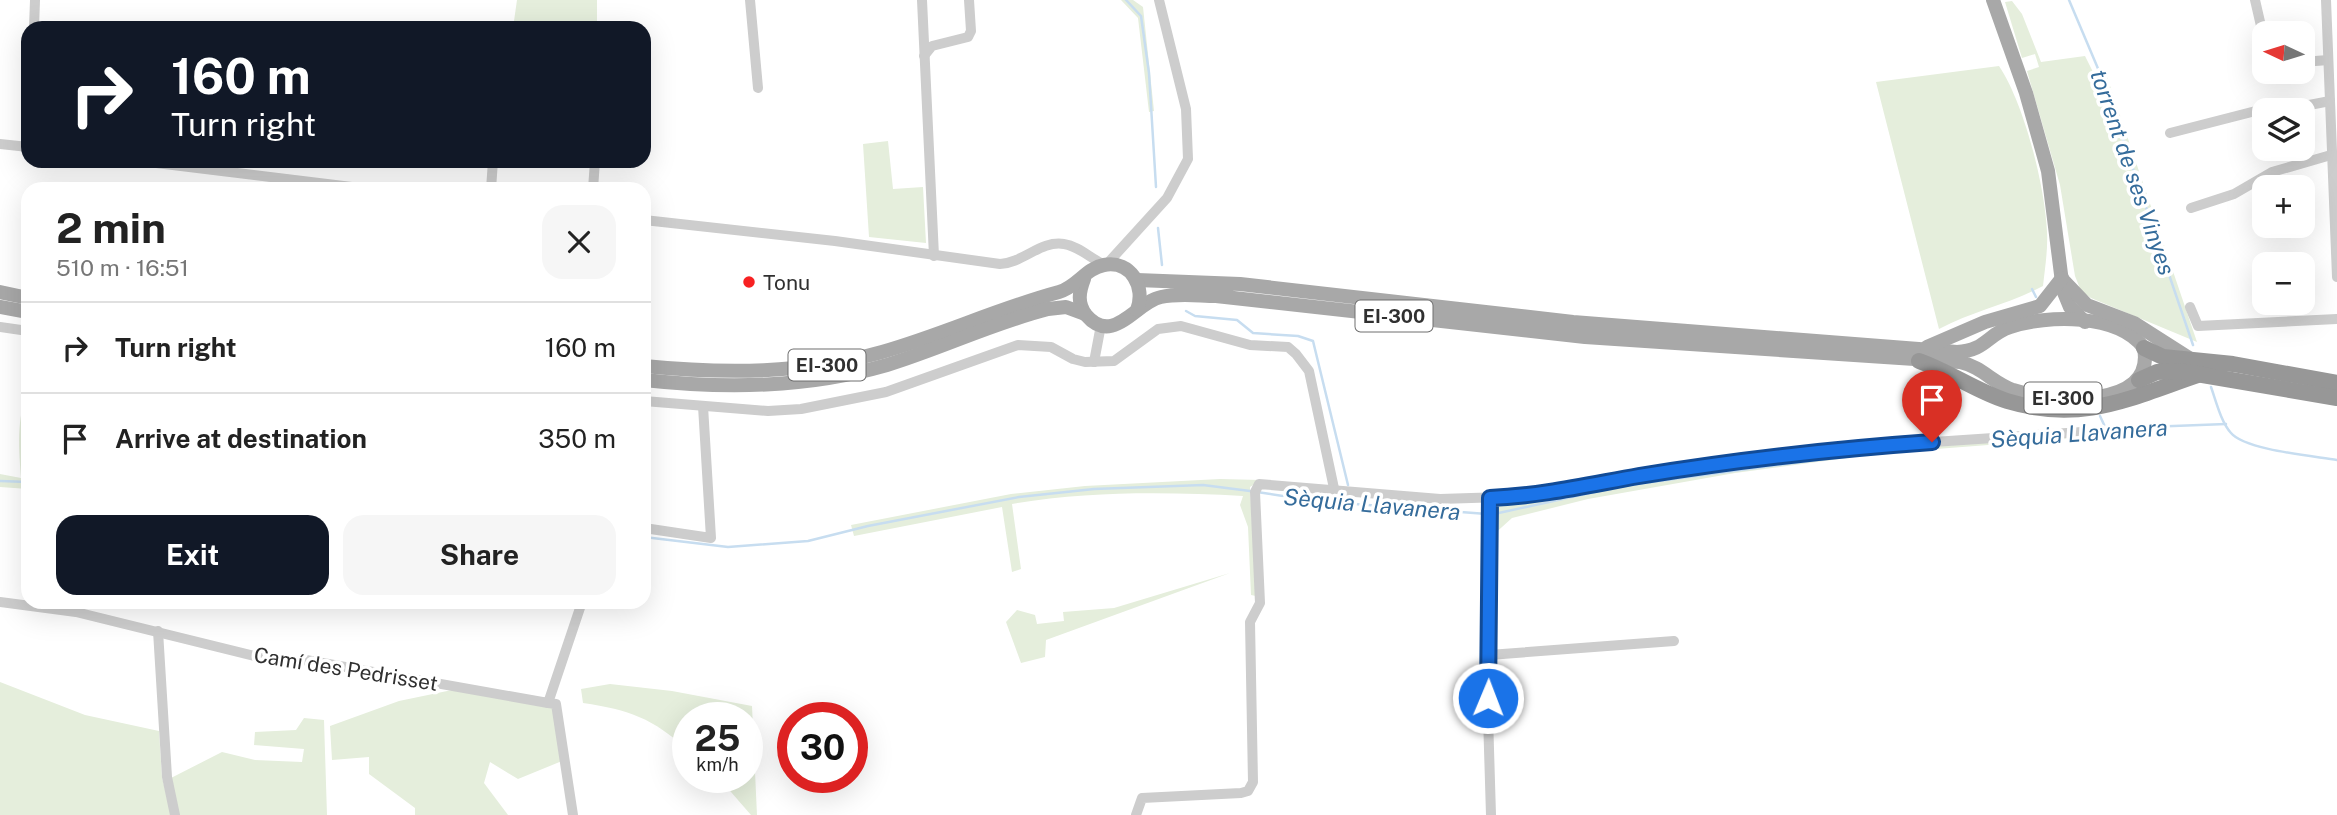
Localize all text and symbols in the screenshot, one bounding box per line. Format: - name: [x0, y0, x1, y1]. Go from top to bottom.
- north arrow: [2252, 21, 2315, 84]
- map controls: [2252, 21, 2315, 315]
- text: 160 m: [171, 47, 311, 105]
- icon: right: [56, 49, 147, 140]
- water label: torrent de ses Vinyes: [2085, 66, 2181, 278]
- button: layers: [2252, 98, 2315, 161]
- text: Turn right: [171, 106, 316, 143]
- button: +: [2252, 175, 2315, 238]
- text: 2 min: [56, 203, 166, 252]
- button: close: [542, 205, 616, 279]
- button: −: [2252, 252, 2315, 315]
- text: 510 m · 16:51: [56, 254, 189, 281]
- place label: Tonu: [763, 270, 810, 295]
- marker: Tonu: [741, 274, 757, 290]
- road number: EI-300: [1356, 300, 1432, 332]
- icon: right: [56, 329, 94, 367]
- text: Turn right: [115, 332, 237, 363]
- text: 160 m: [545, 332, 616, 363]
- road number: EI-300: [788, 350, 866, 380]
- pin: [1902, 370, 1962, 442]
- icon: arrive: [1913, 381, 1951, 419]
- road number: EI-300: [2024, 382, 2102, 414]
- water label: Sèquia Llavanera: [1989, 413, 2169, 453]
- icon: arrive: [56, 420, 94, 458]
- text: Arrive at destination: [115, 423, 367, 454]
- text: 350 m: [538, 423, 616, 454]
- water label: Sèquia Llavanera: [1282, 483, 1462, 525]
- button: Exit: [56, 515, 329, 595]
- button: Share: [343, 515, 616, 595]
- street label: Camí des Pedrisset: [252, 642, 440, 696]
- position arrow: [1451, 661, 1525, 735]
- speed limit sign: 30: [777, 702, 868, 793]
- text: 25: [695, 718, 740, 759]
- text: km/h: [696, 754, 739, 775]

